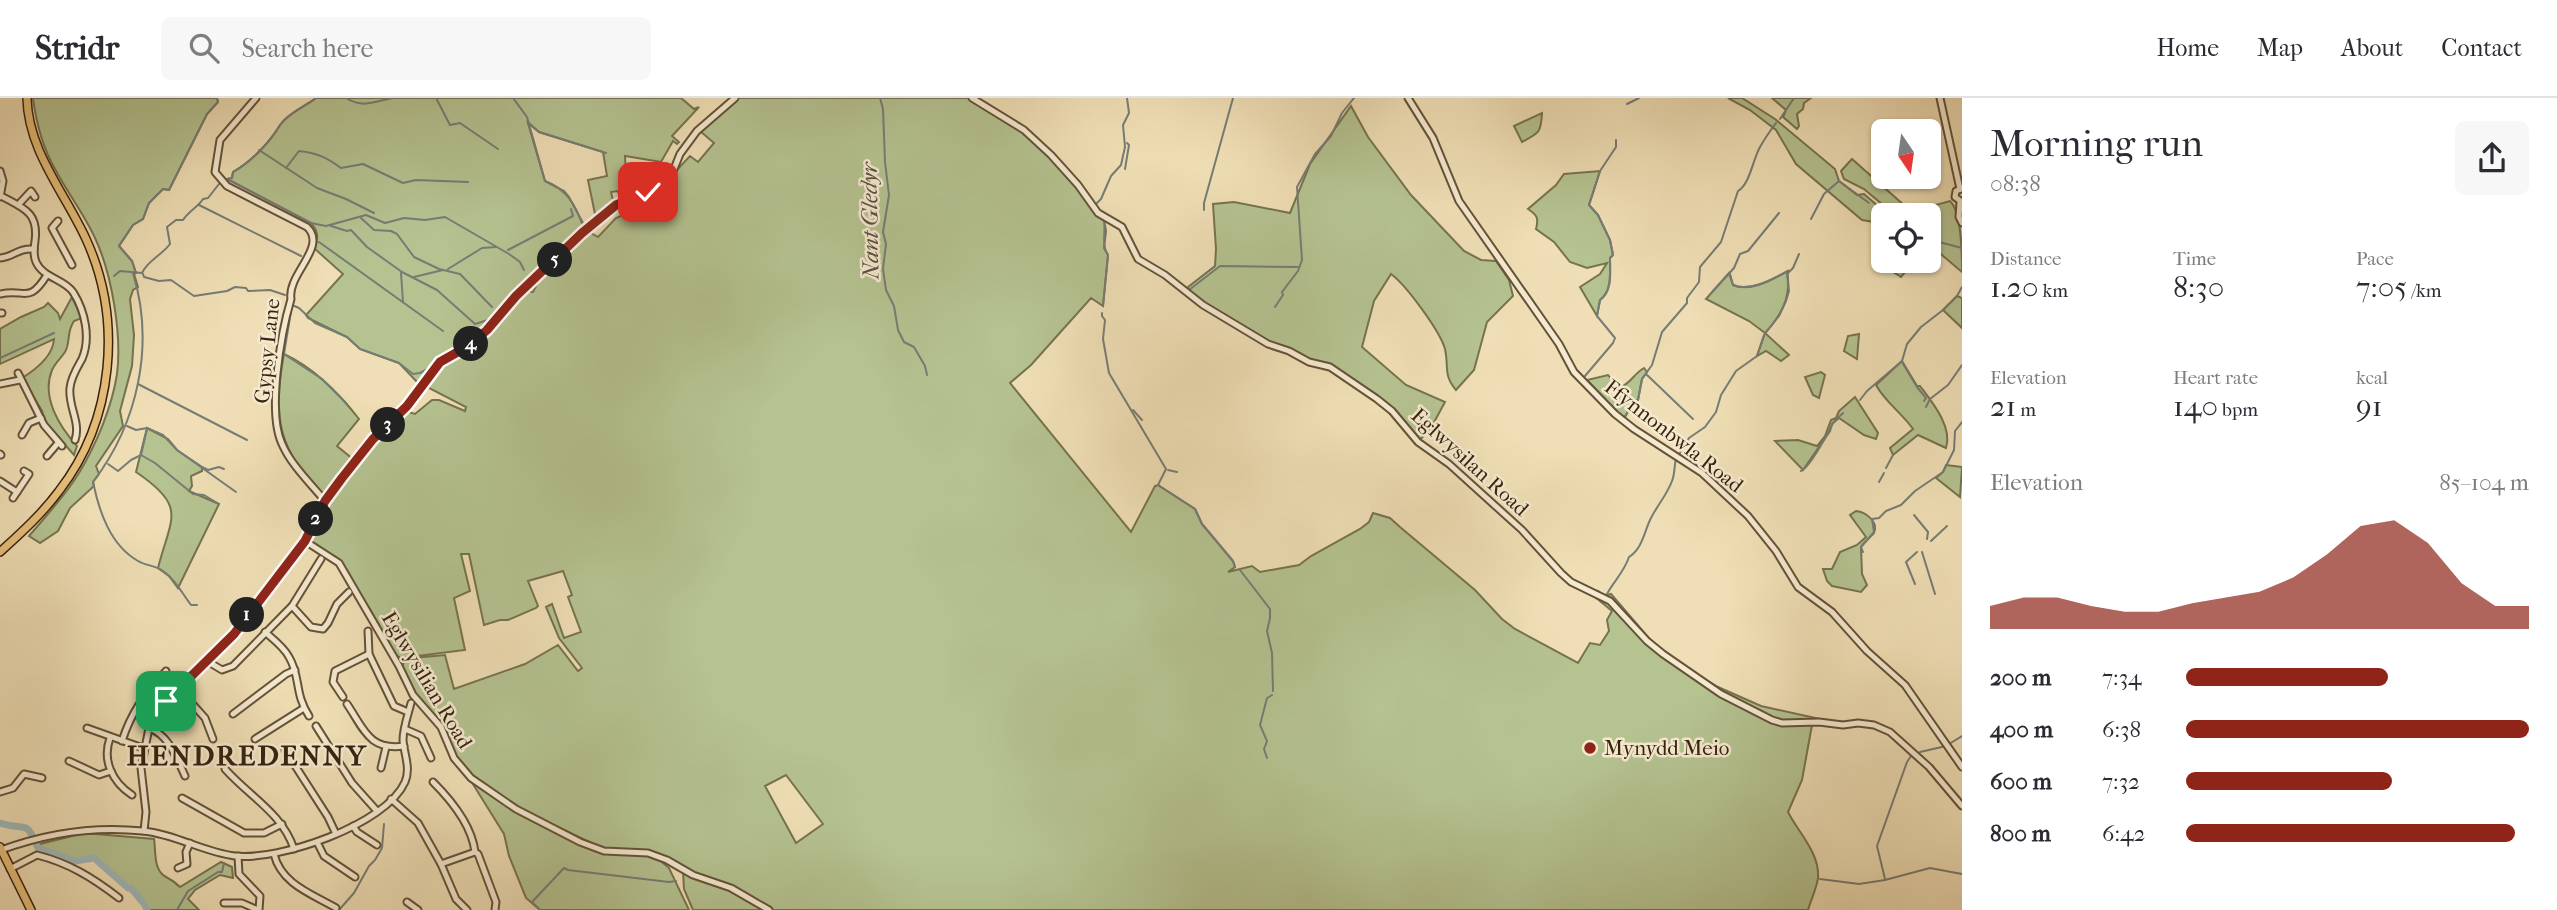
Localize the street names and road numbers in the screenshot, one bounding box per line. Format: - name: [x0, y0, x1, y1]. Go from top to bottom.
- street label: Gypsy Lane: [250, 297, 284, 405]
- street label: Ffynnonbwla Road: [1600, 375, 1748, 498]
- street label: Eglwysilan Road: [1406, 403, 1534, 521]
- street label: Eglwysilian Road: [377, 607, 478, 753]

